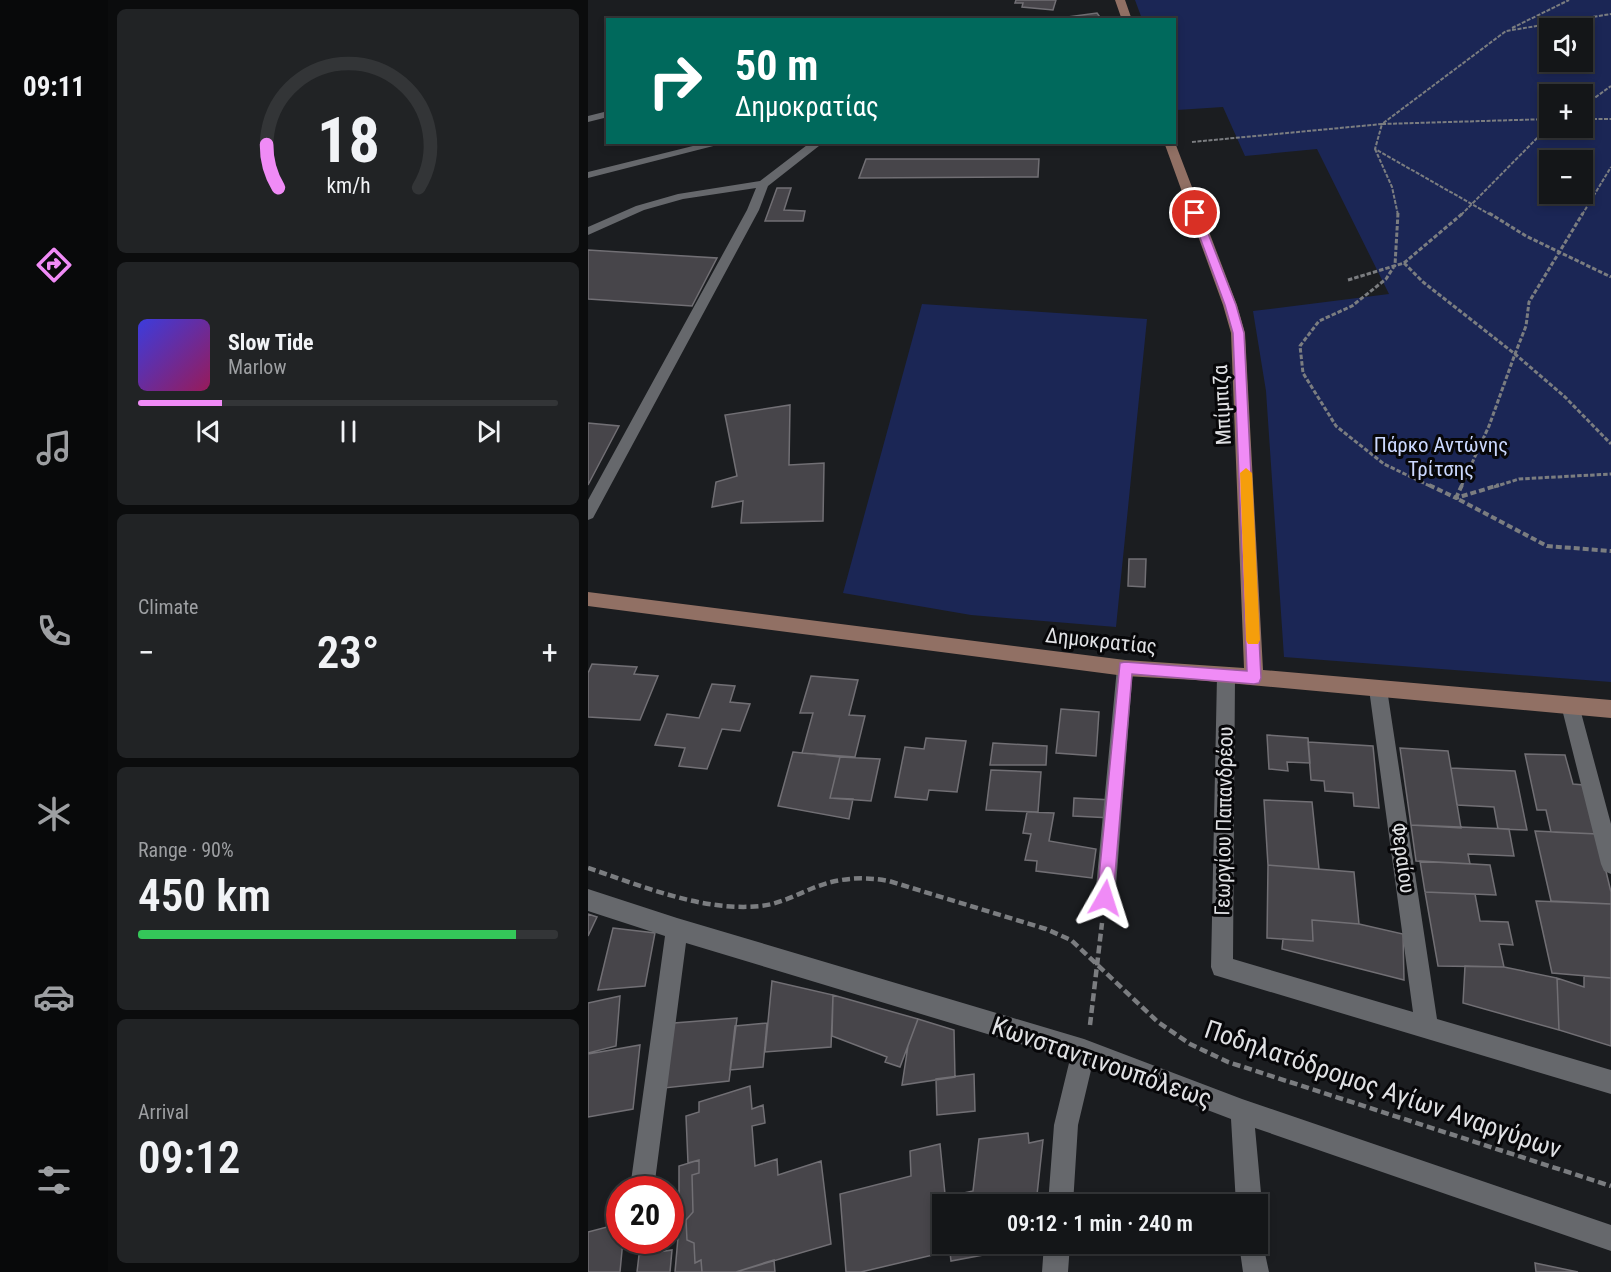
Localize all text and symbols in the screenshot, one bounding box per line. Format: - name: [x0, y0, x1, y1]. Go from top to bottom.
- map controls: [1539, 18, 1593, 204]
- button: sound: [1539, 18, 1593, 72]
- text: 50 m: [735, 41, 818, 90]
- icon: right: [636, 42, 714, 120]
- text: 09:11: [23, 71, 85, 103]
- button: +: [1539, 84, 1593, 138]
- text: Δημοκρατίας: [735, 91, 879, 123]
- text: 18: [316, 104, 380, 177]
- button: −: [1539, 150, 1593, 204]
- text: km/h: [326, 173, 370, 198]
- pin: [1169, 187, 1220, 238]
- icon: arrive: [1178, 196, 1211, 229]
- icon: directions: [33, 244, 75, 286]
- text: Slow Tide: [228, 330, 314, 355]
- text: Marlow: [228, 355, 286, 379]
- street label: Μπίμπιζα: [1208, 364, 1236, 446]
- icon: previous: [192, 415, 225, 448]
- icon: pause: [332, 415, 365, 448]
- icon: next: [472, 415, 505, 448]
- icon: music: [33, 427, 75, 469]
- park label: Πάρκο Αντώνης Τρίτσης: [1374, 433, 1508, 481]
- text: Climate: [138, 595, 198, 619]
- icon: phone: [33, 610, 75, 652]
- street label: Δημοκρατίας: [1044, 623, 1158, 659]
- text: 23°: [317, 626, 379, 679]
- text: −: [138, 633, 155, 672]
- text: +: [542, 633, 558, 672]
- street label: Γεωργίου Παπανδρέου: [1210, 726, 1238, 916]
- icon: climate: [33, 793, 75, 835]
- street label: Φεραίου: [1386, 821, 1420, 895]
- text: Range · 90%: [138, 838, 234, 862]
- position arrow: [1073, 866, 1137, 930]
- text: 450 km: [138, 869, 271, 922]
- icon: car: [33, 976, 75, 1018]
- street label: Κωνσταντινουπόλεως: [988, 1010, 1216, 1114]
- street label: Ποδηλατόδρομος Αγίων Αναργύρων: [1201, 1014, 1565, 1164]
- text: Arrival: [138, 1100, 189, 1124]
- text: 09:12: [138, 1131, 240, 1184]
- icon: filters: [33, 1159, 75, 1201]
- speed limit sign: 20: [606, 1176, 684, 1254]
- text: 09:12 · 1 min · 240 m: [1007, 1211, 1193, 1236]

